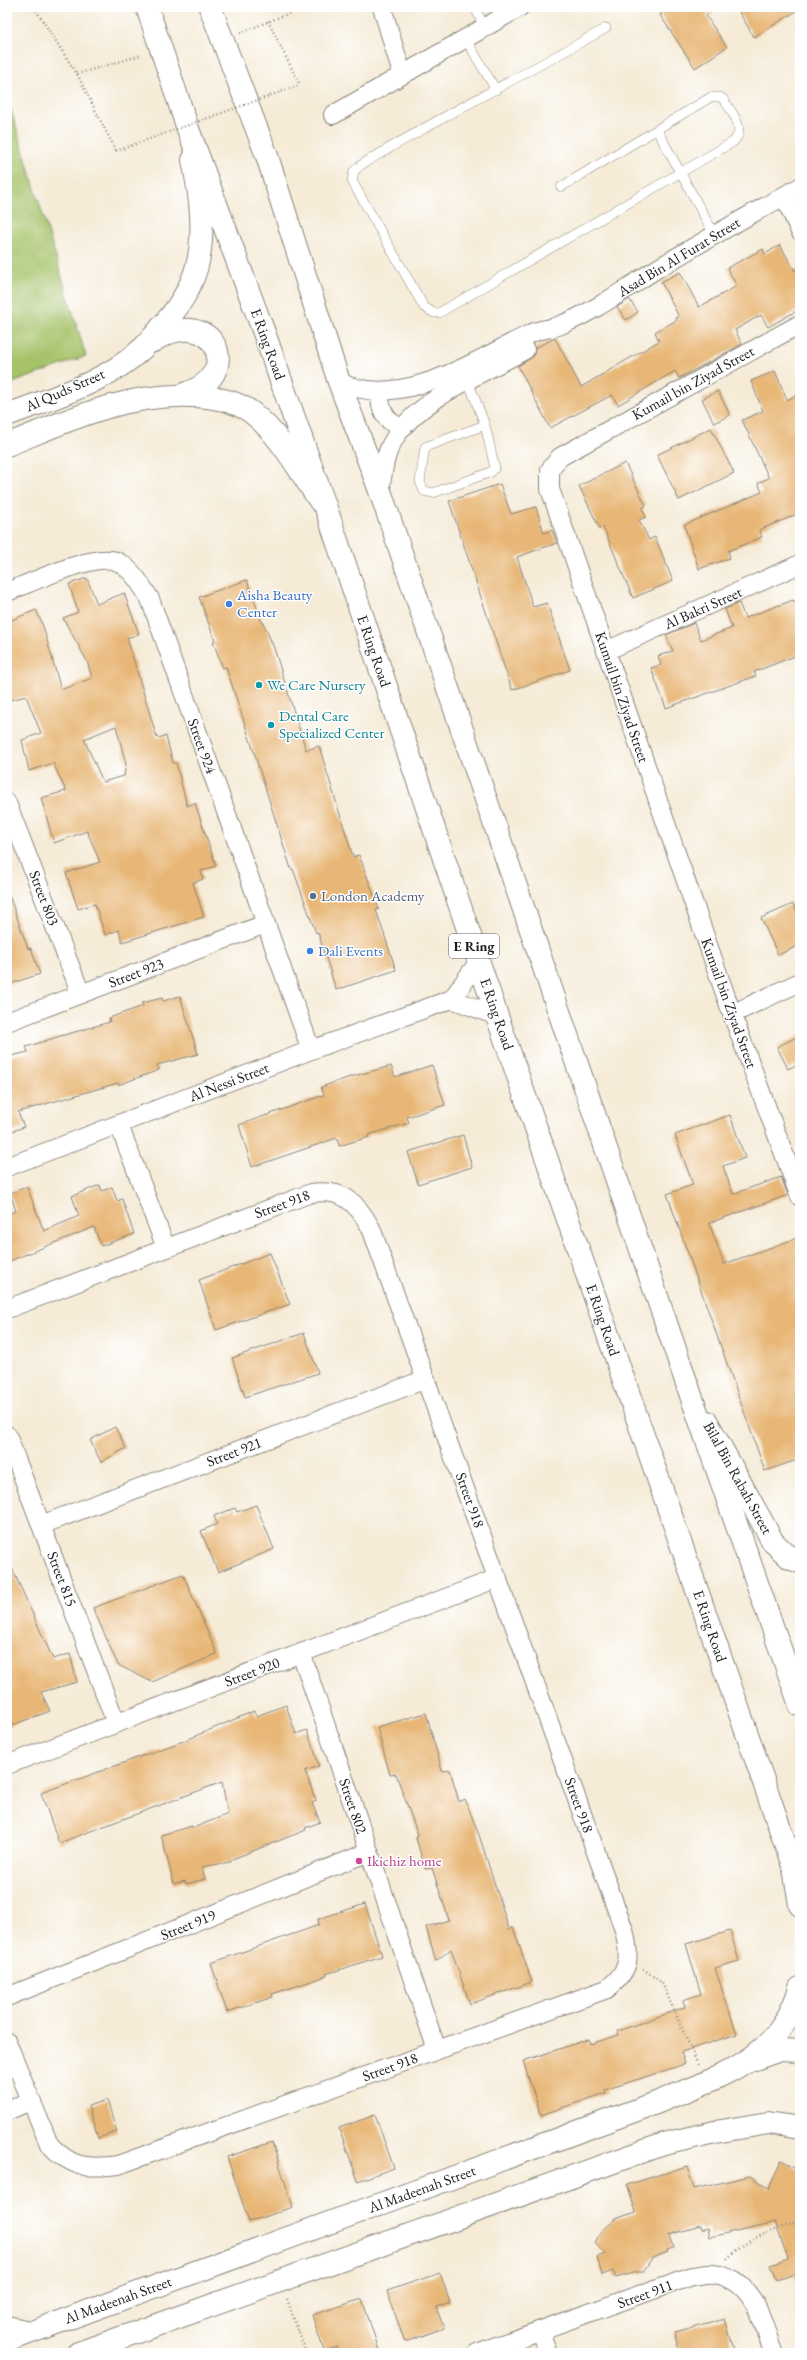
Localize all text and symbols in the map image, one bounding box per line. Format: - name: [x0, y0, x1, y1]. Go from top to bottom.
- street label: Asad Bin Al Furat Street: [613, 212, 744, 301]
- street label: E Ring Road: [247, 305, 290, 383]
- street label: Kumail bin Ziyad Street: [628, 341, 758, 424]
- street label: Al Quds Street: [21, 364, 108, 416]
- street label: Al Bakri Street: [660, 582, 745, 634]
- place label: Aisha Beauty Center: [236, 585, 313, 621]
- marker: Aisha Beauty Center: [224, 599, 234, 609]
- street label: E Ring Road: [353, 612, 396, 690]
- street label: Kumail bin Ziyad Street: [591, 629, 654, 765]
- place label: We Care Nursery: [267, 675, 366, 694]
- marker: We Care Nursery: [254, 680, 264, 690]
- place label: Dental Care Specialized Center: [279, 706, 384, 742]
- street label: Street 924: [184, 716, 222, 777]
- marker: Dental Care Specialized Center: [266, 720, 276, 730]
- street label: Street 803: [25, 868, 64, 928]
- place label: London Academy: [321, 886, 425, 905]
- marker: London Academy: [308, 891, 318, 901]
- road number: E Ring: [449, 934, 499, 958]
- street label: Kumail bin Ziyad Street: [697, 935, 762, 1071]
- place label: Dali Events: [318, 941, 383, 960]
- marker: Dali Events: [305, 946, 315, 956]
- street label: Street 923: [106, 953, 166, 992]
- street label: E Ring Road: [476, 975, 519, 1053]
- street label: Al Nessi Street: [185, 1058, 272, 1106]
- street label: Street 918: [252, 1185, 312, 1222]
- street label: E Ring Road: [582, 1281, 625, 1359]
- street label: Bilal Bin Rabah Street: [700, 1418, 777, 1538]
- street label: Street 921: [204, 1432, 264, 1471]
- street label: Street 918: [452, 1470, 489, 1530]
- street label: Street 815: [43, 1549, 82, 1609]
- street label: E Ring Road: [689, 1587, 732, 1665]
- street label: Street 920: [222, 1652, 282, 1691]
- street label: Street 918: [561, 1775, 598, 1835]
- street label: Street 802: [335, 1776, 372, 1837]
- place label: Ikichiz home: [367, 1851, 442, 1870]
- marker: Ikichiz home: [354, 1856, 364, 1866]
- street label: Street 919: [158, 1905, 218, 1944]
- street label: Street 918: [360, 2048, 420, 2085]
- street label: Al Madeenah Street: [365, 2160, 478, 2217]
- street label: Al Madeenah Street: [61, 2271, 174, 2328]
- street label: Street 911: [615, 2275, 675, 2312]

